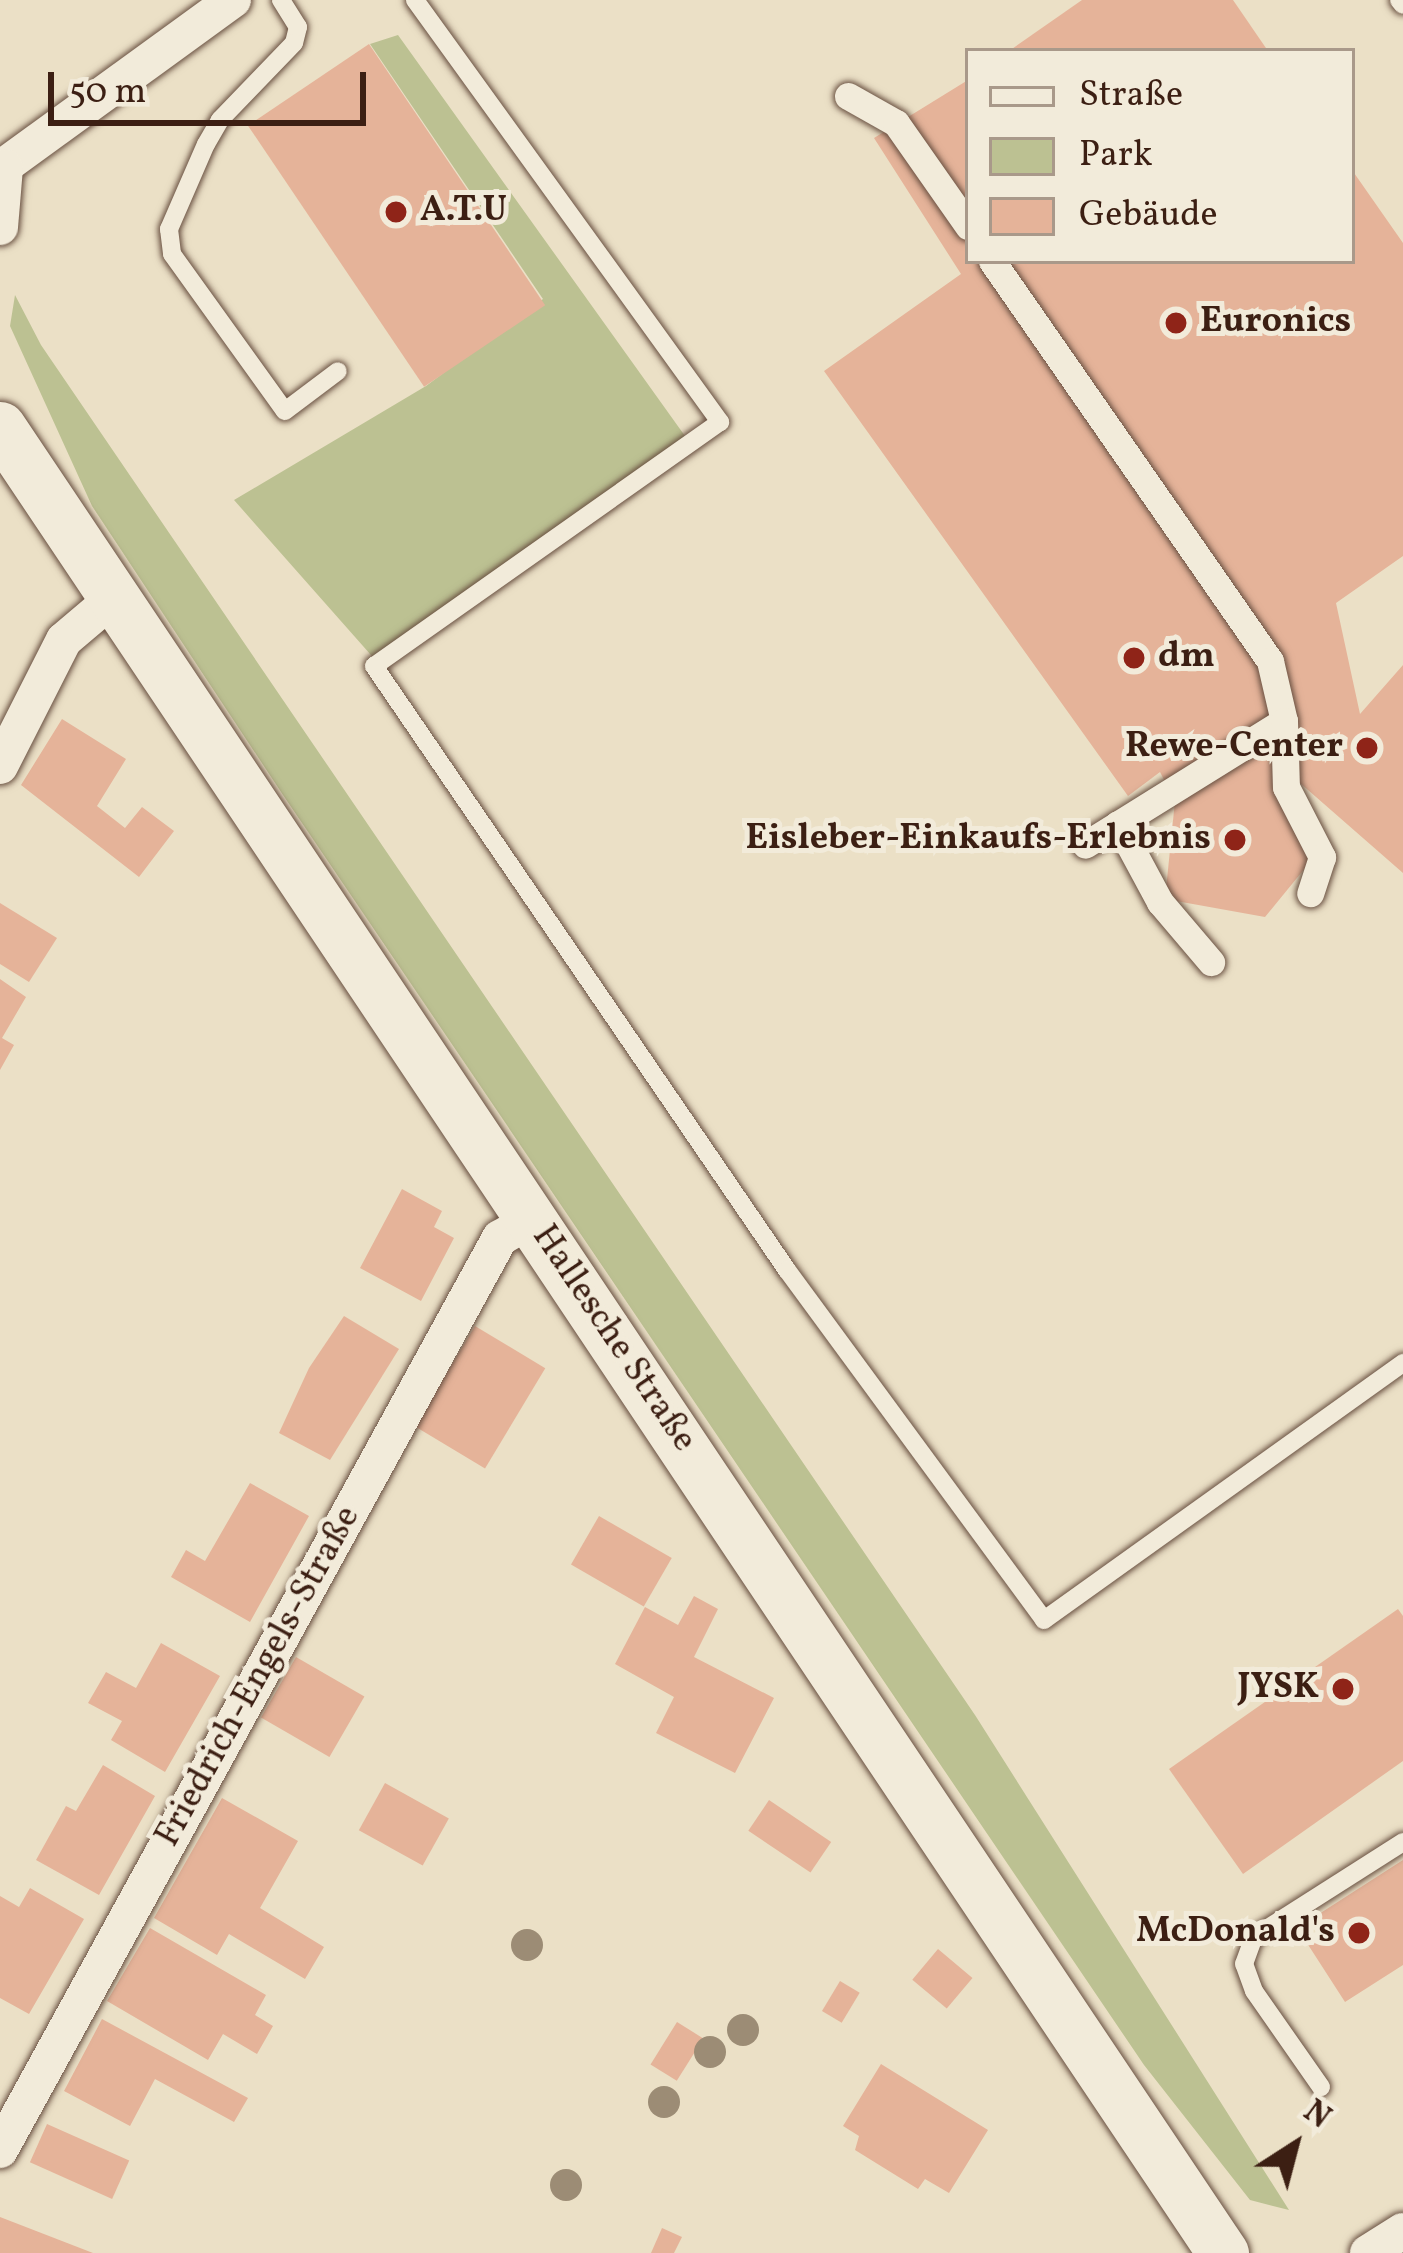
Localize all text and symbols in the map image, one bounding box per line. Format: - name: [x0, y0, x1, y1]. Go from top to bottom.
- scale bar: [54, 48, 372, 122]
- legend: [965, 48, 1355, 264]
- text: 50 m: [69, 68, 146, 118]
- text: Straße: [1079, 71, 1183, 121]
- text: Park: [1079, 131, 1153, 181]
- place label: A.T.U: [420, 190, 507, 234]
- text: Gebäude: [1079, 191, 1218, 241]
- marker: A.T.U: [383, 199, 409, 225]
- place label: Euronics: [1200, 301, 1351, 345]
- marker: Euronics: [1163, 310, 1189, 336]
- place label: dm: [1158, 636, 1215, 680]
- marker: dm: [1121, 645, 1147, 671]
- place label: Rewe-Center: [1125, 726, 1343, 770]
- marker: Rewe-Center: [1354, 735, 1380, 761]
- place label: Eisleber-Einkaufs-Erlebnis: [746, 818, 1211, 862]
- marker: Eisleber-Einkaufs-Erlebnis: [1222, 827, 1248, 853]
- street label: Hallesche Straße: [521, 1217, 705, 1461]
- street label: Friedrich-Engels-Straße: [147, 1499, 371, 1855]
- place label: JYSK: [1237, 1667, 1319, 1711]
- marker: JYSK: [1330, 1676, 1356, 1702]
- place label: McDonald's: [1136, 1911, 1335, 1955]
- marker: McDonald's: [1346, 1920, 1372, 1946]
- north arrow: [1235, 2085, 1355, 2205]
- text: N: [1293, 2090, 1339, 2142]

